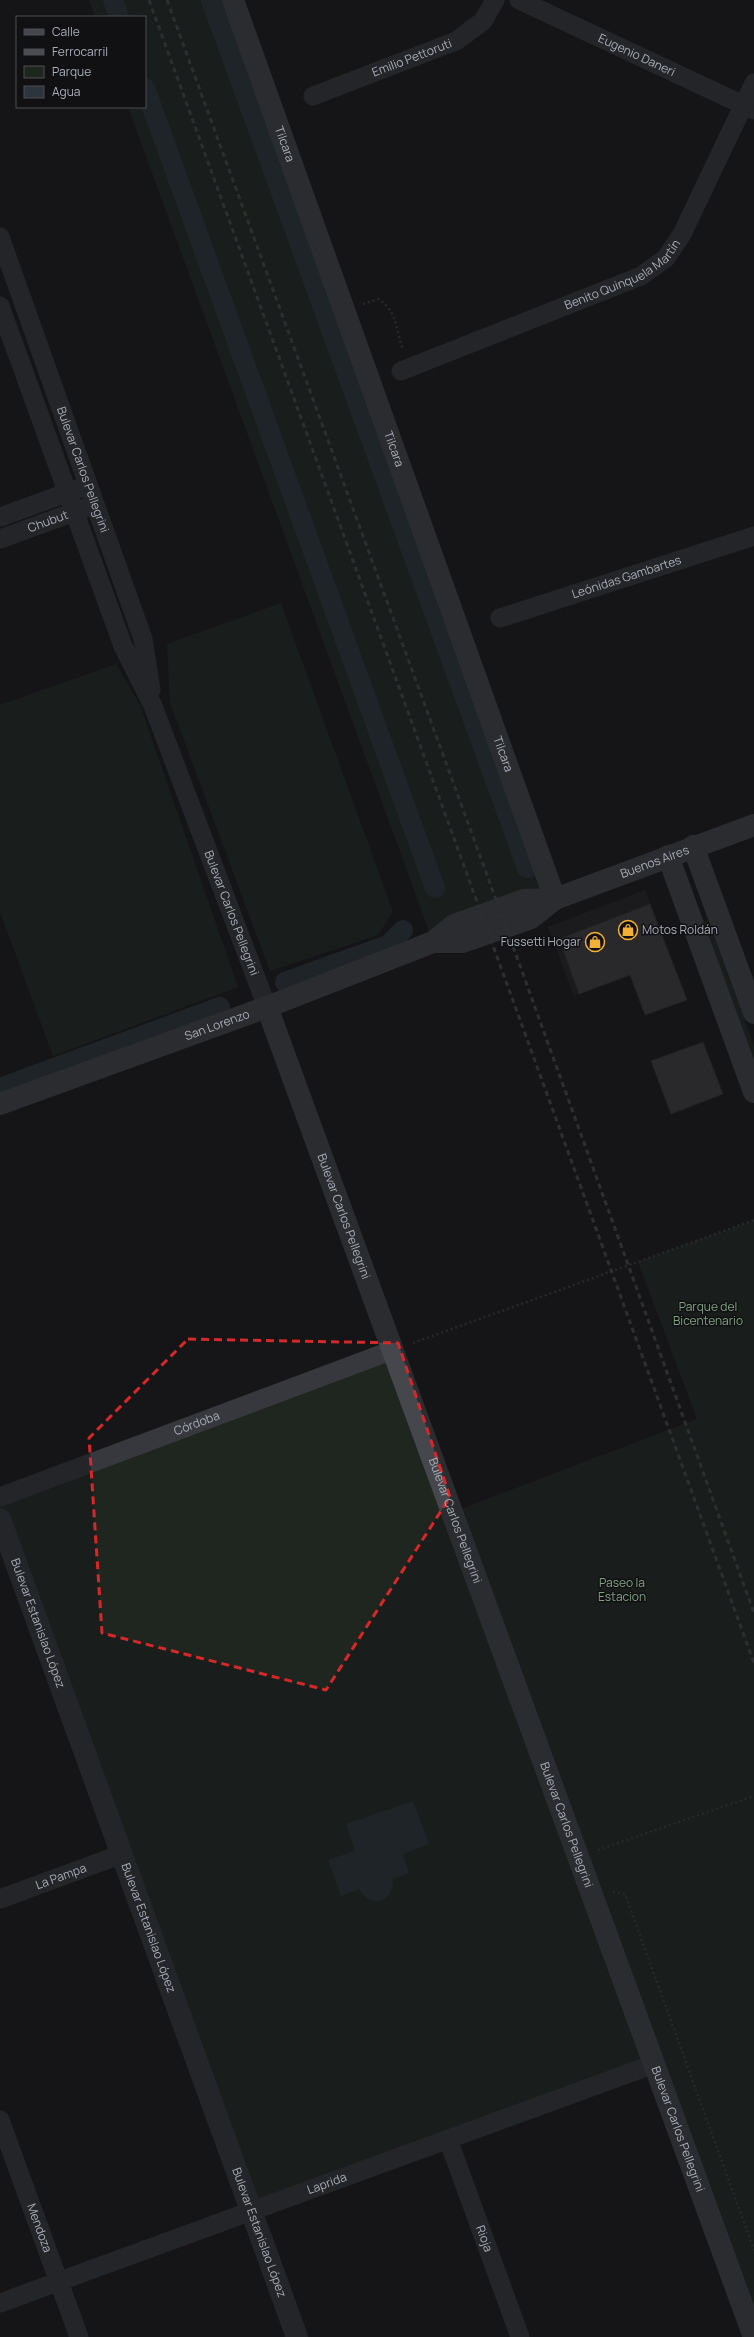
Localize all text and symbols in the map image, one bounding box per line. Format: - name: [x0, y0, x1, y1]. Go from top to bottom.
- legend: [16, 16, 146, 108]
- text: Calle: [52, 23, 80, 40]
- street label: Eugenio Daneri: [596, 29, 678, 80]
- street label: Emilio Pettoruti: [369, 34, 454, 81]
- text: Ferrocarril: [52, 43, 108, 60]
- text: Parque: [52, 63, 91, 80]
- text: Agua: [52, 83, 81, 100]
- street label: Tilcara: [271, 124, 299, 164]
- street label: Benito Quinquela Martín: [562, 236, 684, 313]
- street label: Bulevar Carlos Pellegrini: [53, 404, 113, 535]
- street label: Tilcara: [380, 429, 409, 469]
- street label: Chubut: [25, 506, 71, 536]
- street label: Leónidas Gambartes: [570, 551, 683, 602]
- street label: Tilcara: [489, 734, 518, 774]
- street label: Buenos Aires: [618, 841, 691, 882]
- street label: Bulevar Carlos Pellegrini: [200, 848, 263, 978]
- shop icon: Motos Roldán: [617, 919, 639, 941]
- place label: Motos Roldán: [642, 921, 718, 938]
- shop icon: Fussetti Hogar: [584, 931, 606, 953]
- place label: Fussetti Hogar: [501, 933, 582, 950]
- street label: San Lorenzo: [182, 1005, 252, 1044]
- street label: Bulevar Carlos Pellegrini: [313, 1151, 375, 1281]
- park label: Parque del Bicentenario: [673, 1298, 743, 1329]
- street label: Córdoba: [171, 1407, 222, 1439]
- street label: Bulevar Carlos Pellegrini: [425, 1455, 486, 1586]
- street label: Bulevar Estanislao López: [7, 1556, 70, 1690]
- park label: Paseo la Estacion: [598, 1574, 646, 1605]
- street label: Bulevar Carlos Pellegrini: [536, 1760, 598, 1890]
- street label: La Pampa: [33, 1859, 89, 1893]
- street label: Bulevar Estanislao López: [118, 1860, 180, 1995]
- street label: Bulevar Carlos Pellegrini: [648, 2064, 709, 2194]
- street label: Bulevar Estanislao López: [228, 2165, 291, 2299]
- street label: Laprida: [305, 2168, 349, 2198]
- street label: Mendoza: [23, 2201, 56, 2255]
- street label: Rioja: [472, 2223, 497, 2254]

